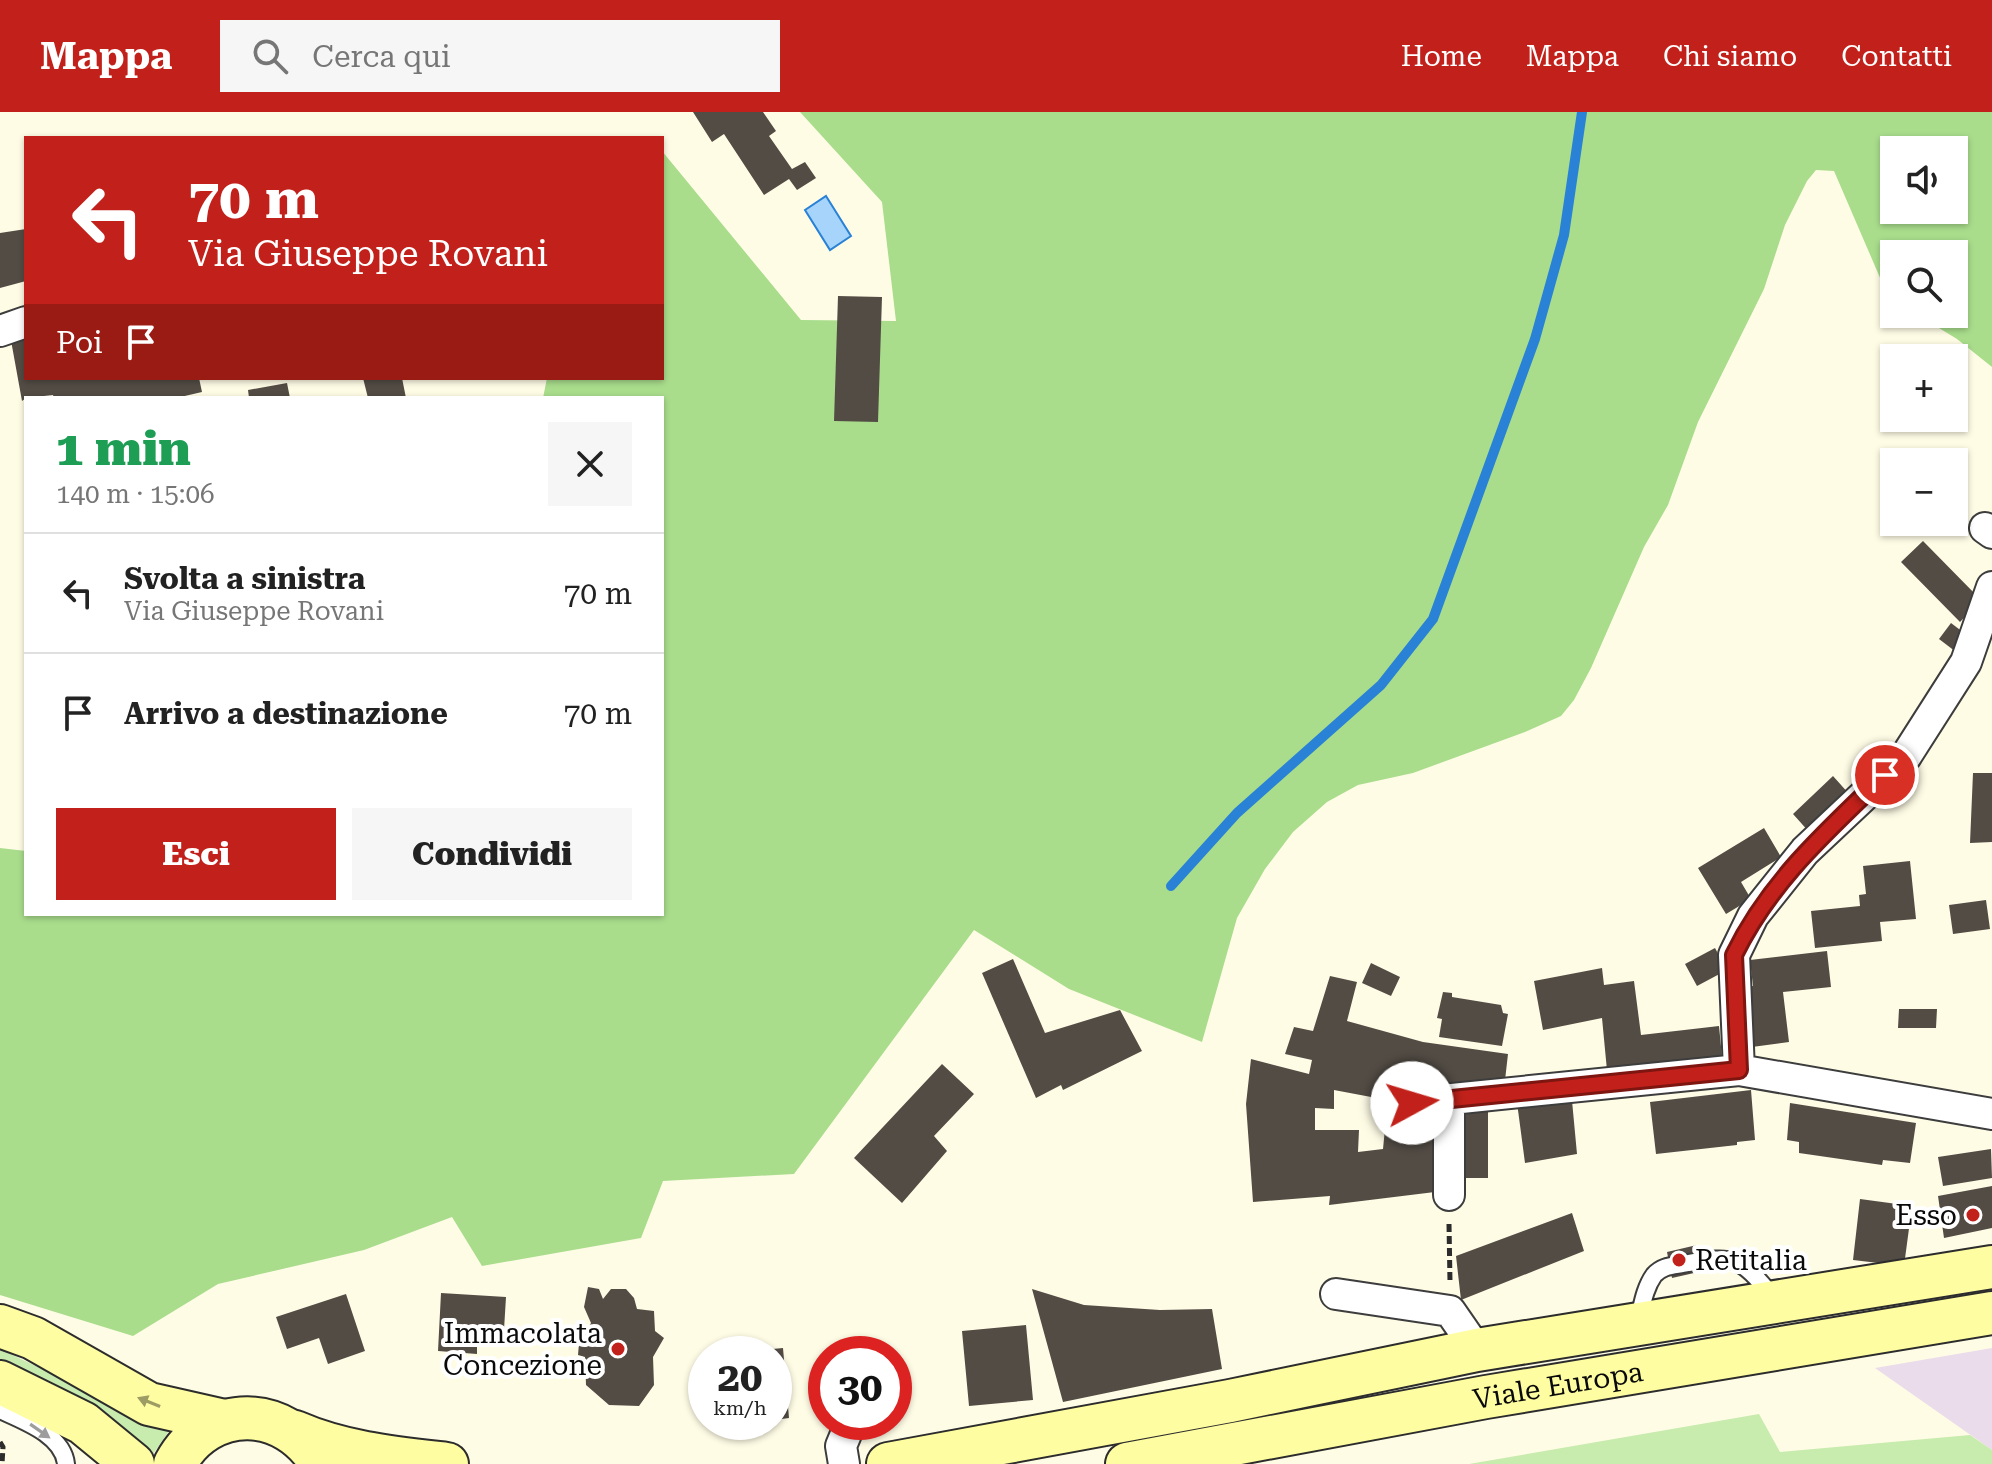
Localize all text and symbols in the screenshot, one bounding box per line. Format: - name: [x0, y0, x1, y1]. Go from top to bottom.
- search box: [220, 20, 780, 92]
- text: Mappa: [40, 34, 172, 78]
- icon: search: [248, 34, 292, 78]
- text: Cerca qui: [312, 39, 451, 74]
- text: Home: [1401, 40, 1482, 73]
- text: Mappa: [1526, 40, 1619, 73]
- text: Chi siamo: [1663, 40, 1797, 73]
- text: Contatti: [1841, 40, 1952, 73]
- map controls: [1880, 136, 1968, 536]
- button: sound: [1880, 136, 1968, 224]
- text: 70 m: [188, 166, 319, 232]
- icon: left: [56, 168, 160, 272]
- text: Via Giuseppe Rovani: [188, 233, 548, 275]
- button: search: [1880, 240, 1968, 328]
- icon: arrive: [119, 320, 163, 364]
- text: Poi: [56, 325, 103, 360]
- button: +: [1880, 344, 1968, 432]
- text: 1 min: [56, 421, 191, 477]
- button: close: [548, 422, 632, 506]
- button: −: [1880, 448, 1968, 536]
- text: 140 m · 15:06: [56, 479, 215, 509]
- text: Svolta a sinistra: [124, 561, 365, 596]
- icon: left: [56, 571, 100, 615]
- text: 70 m: [563, 576, 632, 611]
- text: Via Giuseppe Rovani: [124, 596, 384, 626]
- icon: arrive: [56, 691, 100, 735]
- text: Arrivo a destinazione: [124, 696, 448, 731]
- text: 70 m: [563, 696, 632, 731]
- pin: [1851, 741, 1919, 809]
- icon: arrive: [1863, 753, 1907, 797]
- button: Esci: [56, 808, 336, 900]
- button: Condividi: [352, 808, 632, 900]
- position arrow: [1370, 1061, 1454, 1145]
- place label: Esso: [1895, 1199, 1957, 1232]
- marker: Esso: [1964, 1206, 1982, 1224]
- place label: Retitalia: [1695, 1244, 1807, 1277]
- marker: Retitalia: [1670, 1251, 1688, 1269]
- place label: Immacolata Concezione: [443, 1317, 602, 1382]
- speed limit sign: 30: [808, 1336, 912, 1440]
- marker: Immacolata Concezione: [609, 1340, 627, 1358]
- text: 20: [718, 1354, 762, 1401]
- street label: Viale Europa: [1470, 1355, 1645, 1416]
- one-way arrow: [137, 1395, 161, 1408]
- text: km/h: [713, 1396, 767, 1420]
- one-way arrow: [29, 1423, 50, 1438]

